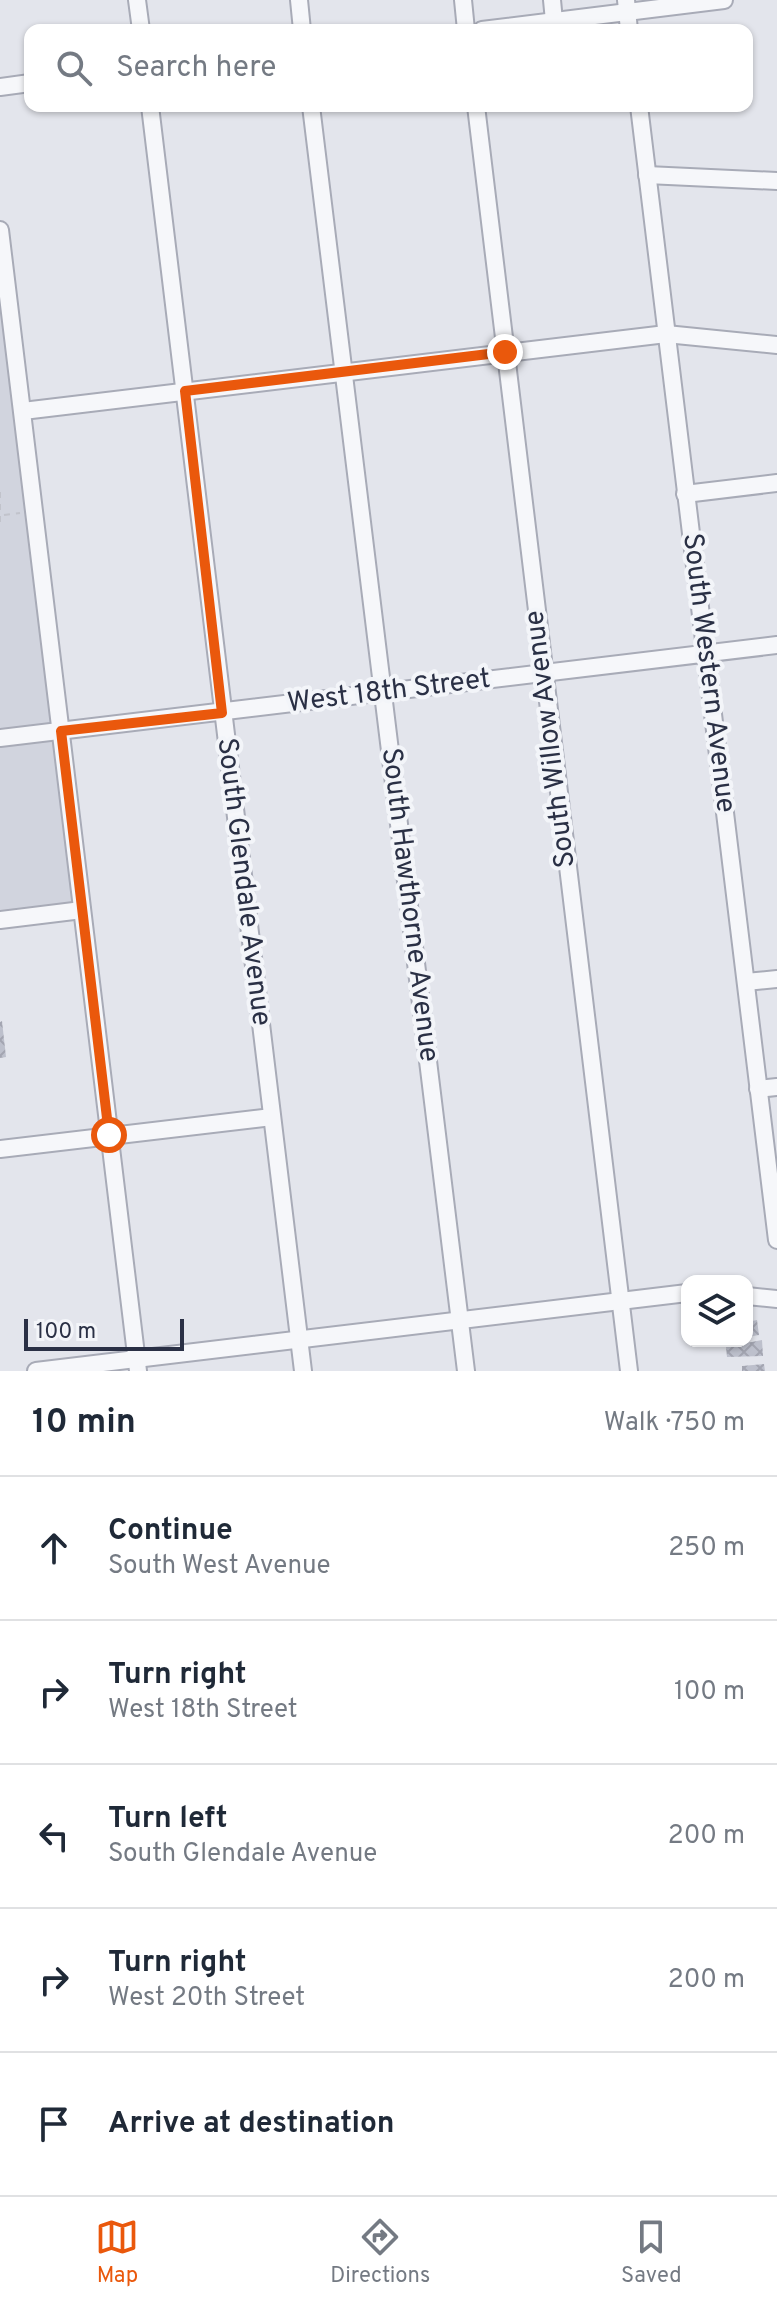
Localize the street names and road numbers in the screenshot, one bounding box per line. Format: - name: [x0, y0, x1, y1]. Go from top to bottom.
- street label: South Western Avenue: [673, 531, 743, 815]
- street label: South Willow Avenue: [517, 608, 585, 870]
- street label: West 18th Street: [285, 662, 493, 722]
- street label: South Glendale Avenue: [207, 736, 279, 1028]
- street label: South Hawthorne Avenue: [372, 746, 446, 1064]

